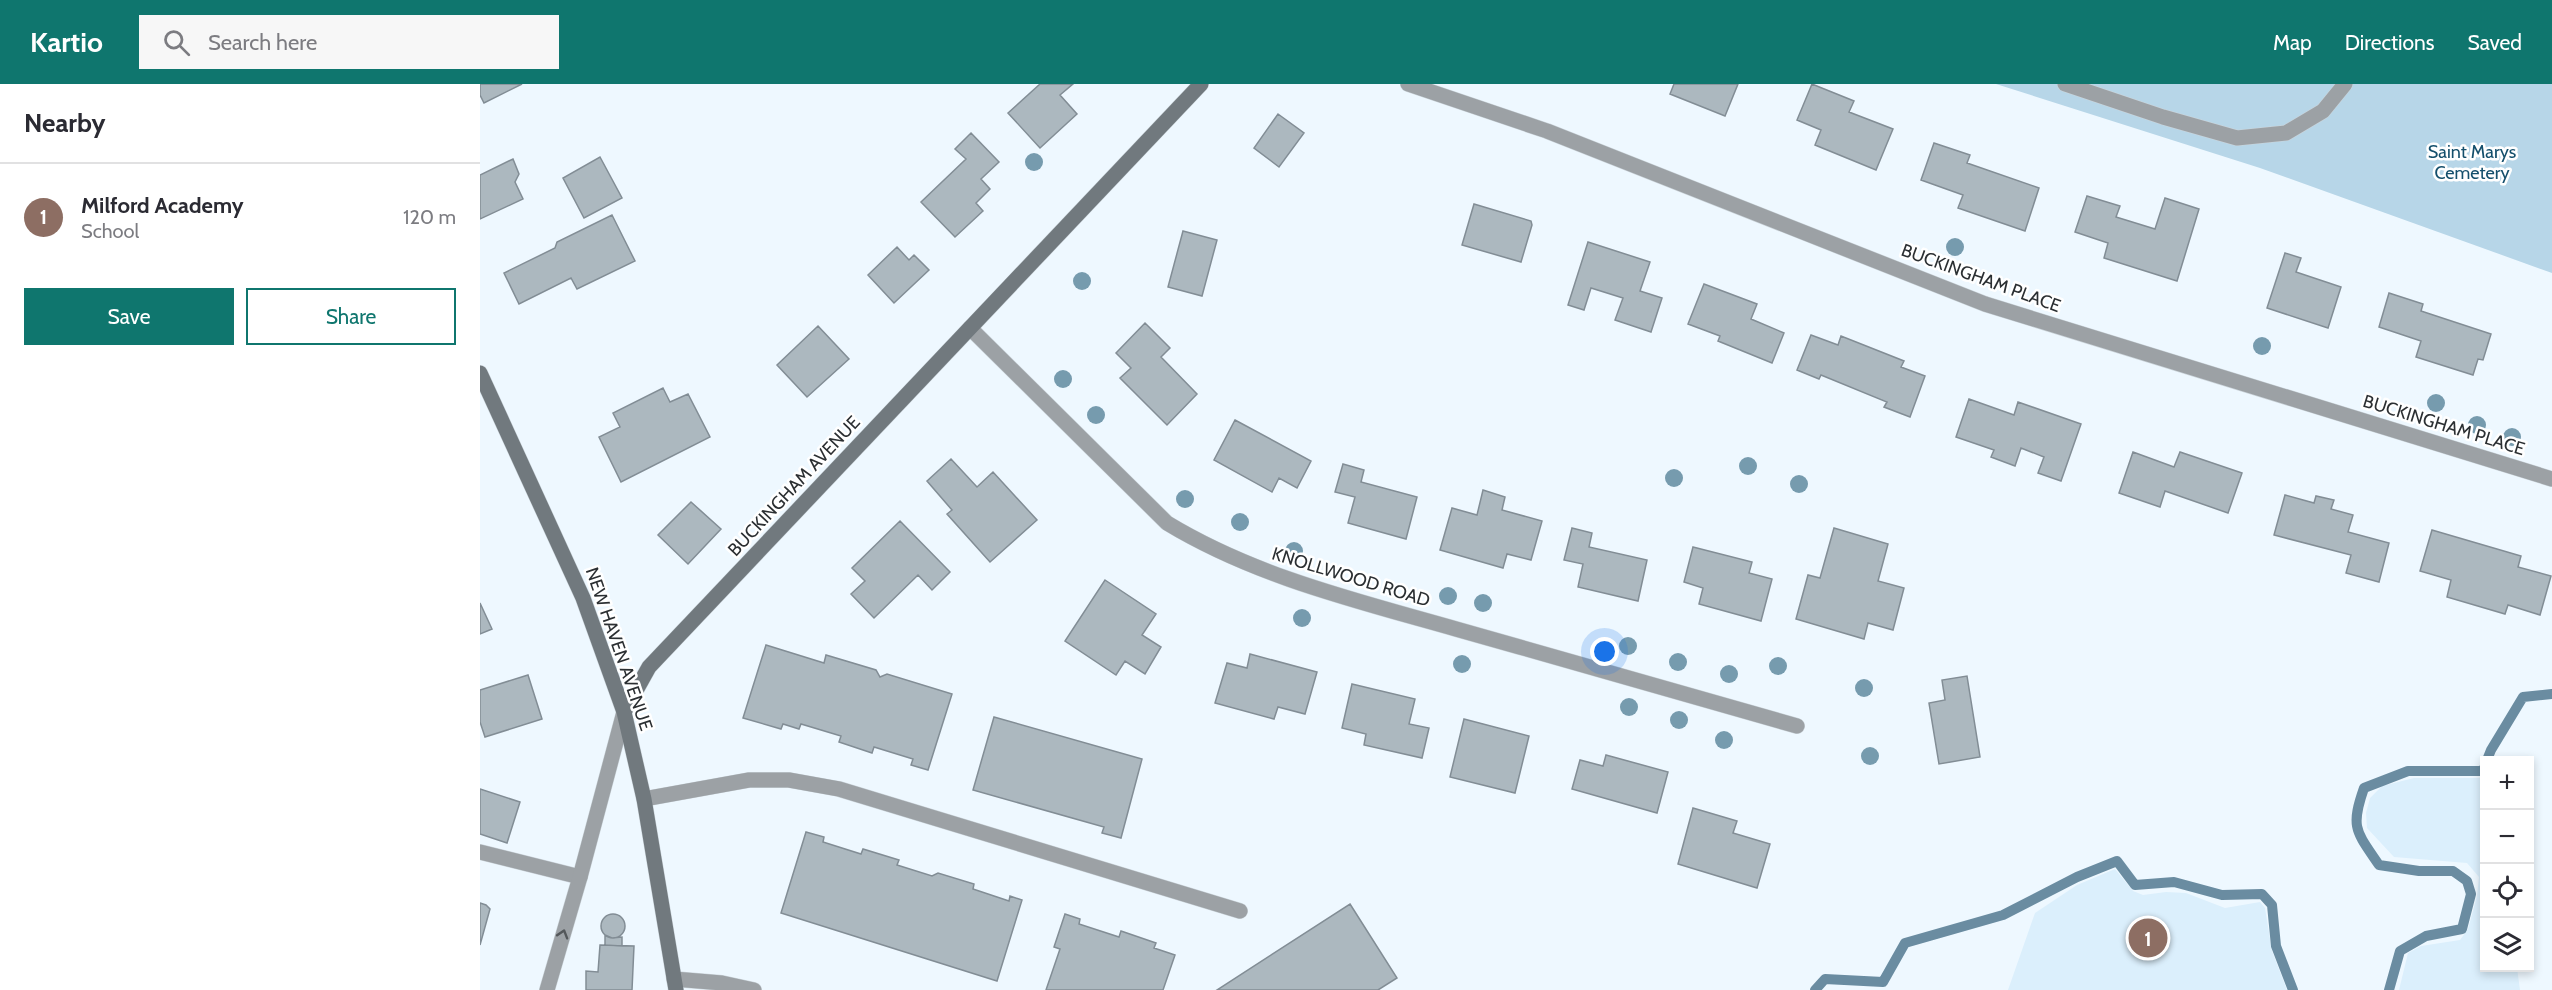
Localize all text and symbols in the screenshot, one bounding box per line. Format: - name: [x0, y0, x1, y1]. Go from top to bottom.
- search box: [139, 15, 559, 69]
- text: Kartio: [30, 25, 103, 59]
- icon: search: [160, 26, 193, 59]
- text: Search here: [208, 29, 317, 56]
- text: Map: [2273, 30, 2312, 55]
- text: Directions: [2345, 30, 2434, 55]
- text: Saved: [2467, 30, 2522, 55]
- text: Nearby: [24, 107, 105, 139]
- park label: Saint Marys Cemetery: [2428, 141, 2516, 184]
- text: Milford Academy: [81, 192, 244, 219]
- text: 1: [40, 205, 47, 229]
- text: 120 m: [403, 205, 456, 229]
- text: School: [81, 219, 139, 243]
- street label: BUCKINGHAM PLACE: [1898, 239, 2064, 317]
- button: Save: [24, 288, 234, 345]
- button: Share: [246, 288, 456, 345]
- street label: BUCKINGHAM PLACE: [2360, 390, 2528, 460]
- street label: BUCKINGHAM AVENUE: [723, 411, 865, 561]
- street label: KNOLLWOOD ROAD: [1269, 542, 1433, 612]
- street label: NEW HAVEN AVENUE: [581, 565, 657, 734]
- your location: [1590, 637, 1619, 666]
- map controls: [2480, 756, 2534, 972]
- button: +: [2480, 756, 2534, 810]
- button: −: [2480, 810, 2534, 864]
- button: locate: [2480, 864, 2534, 918]
- pin: 1: [2128, 916, 2168, 960]
- button: layers: [2480, 918, 2534, 972]
- one-way arrow: [556, 929, 568, 940]

